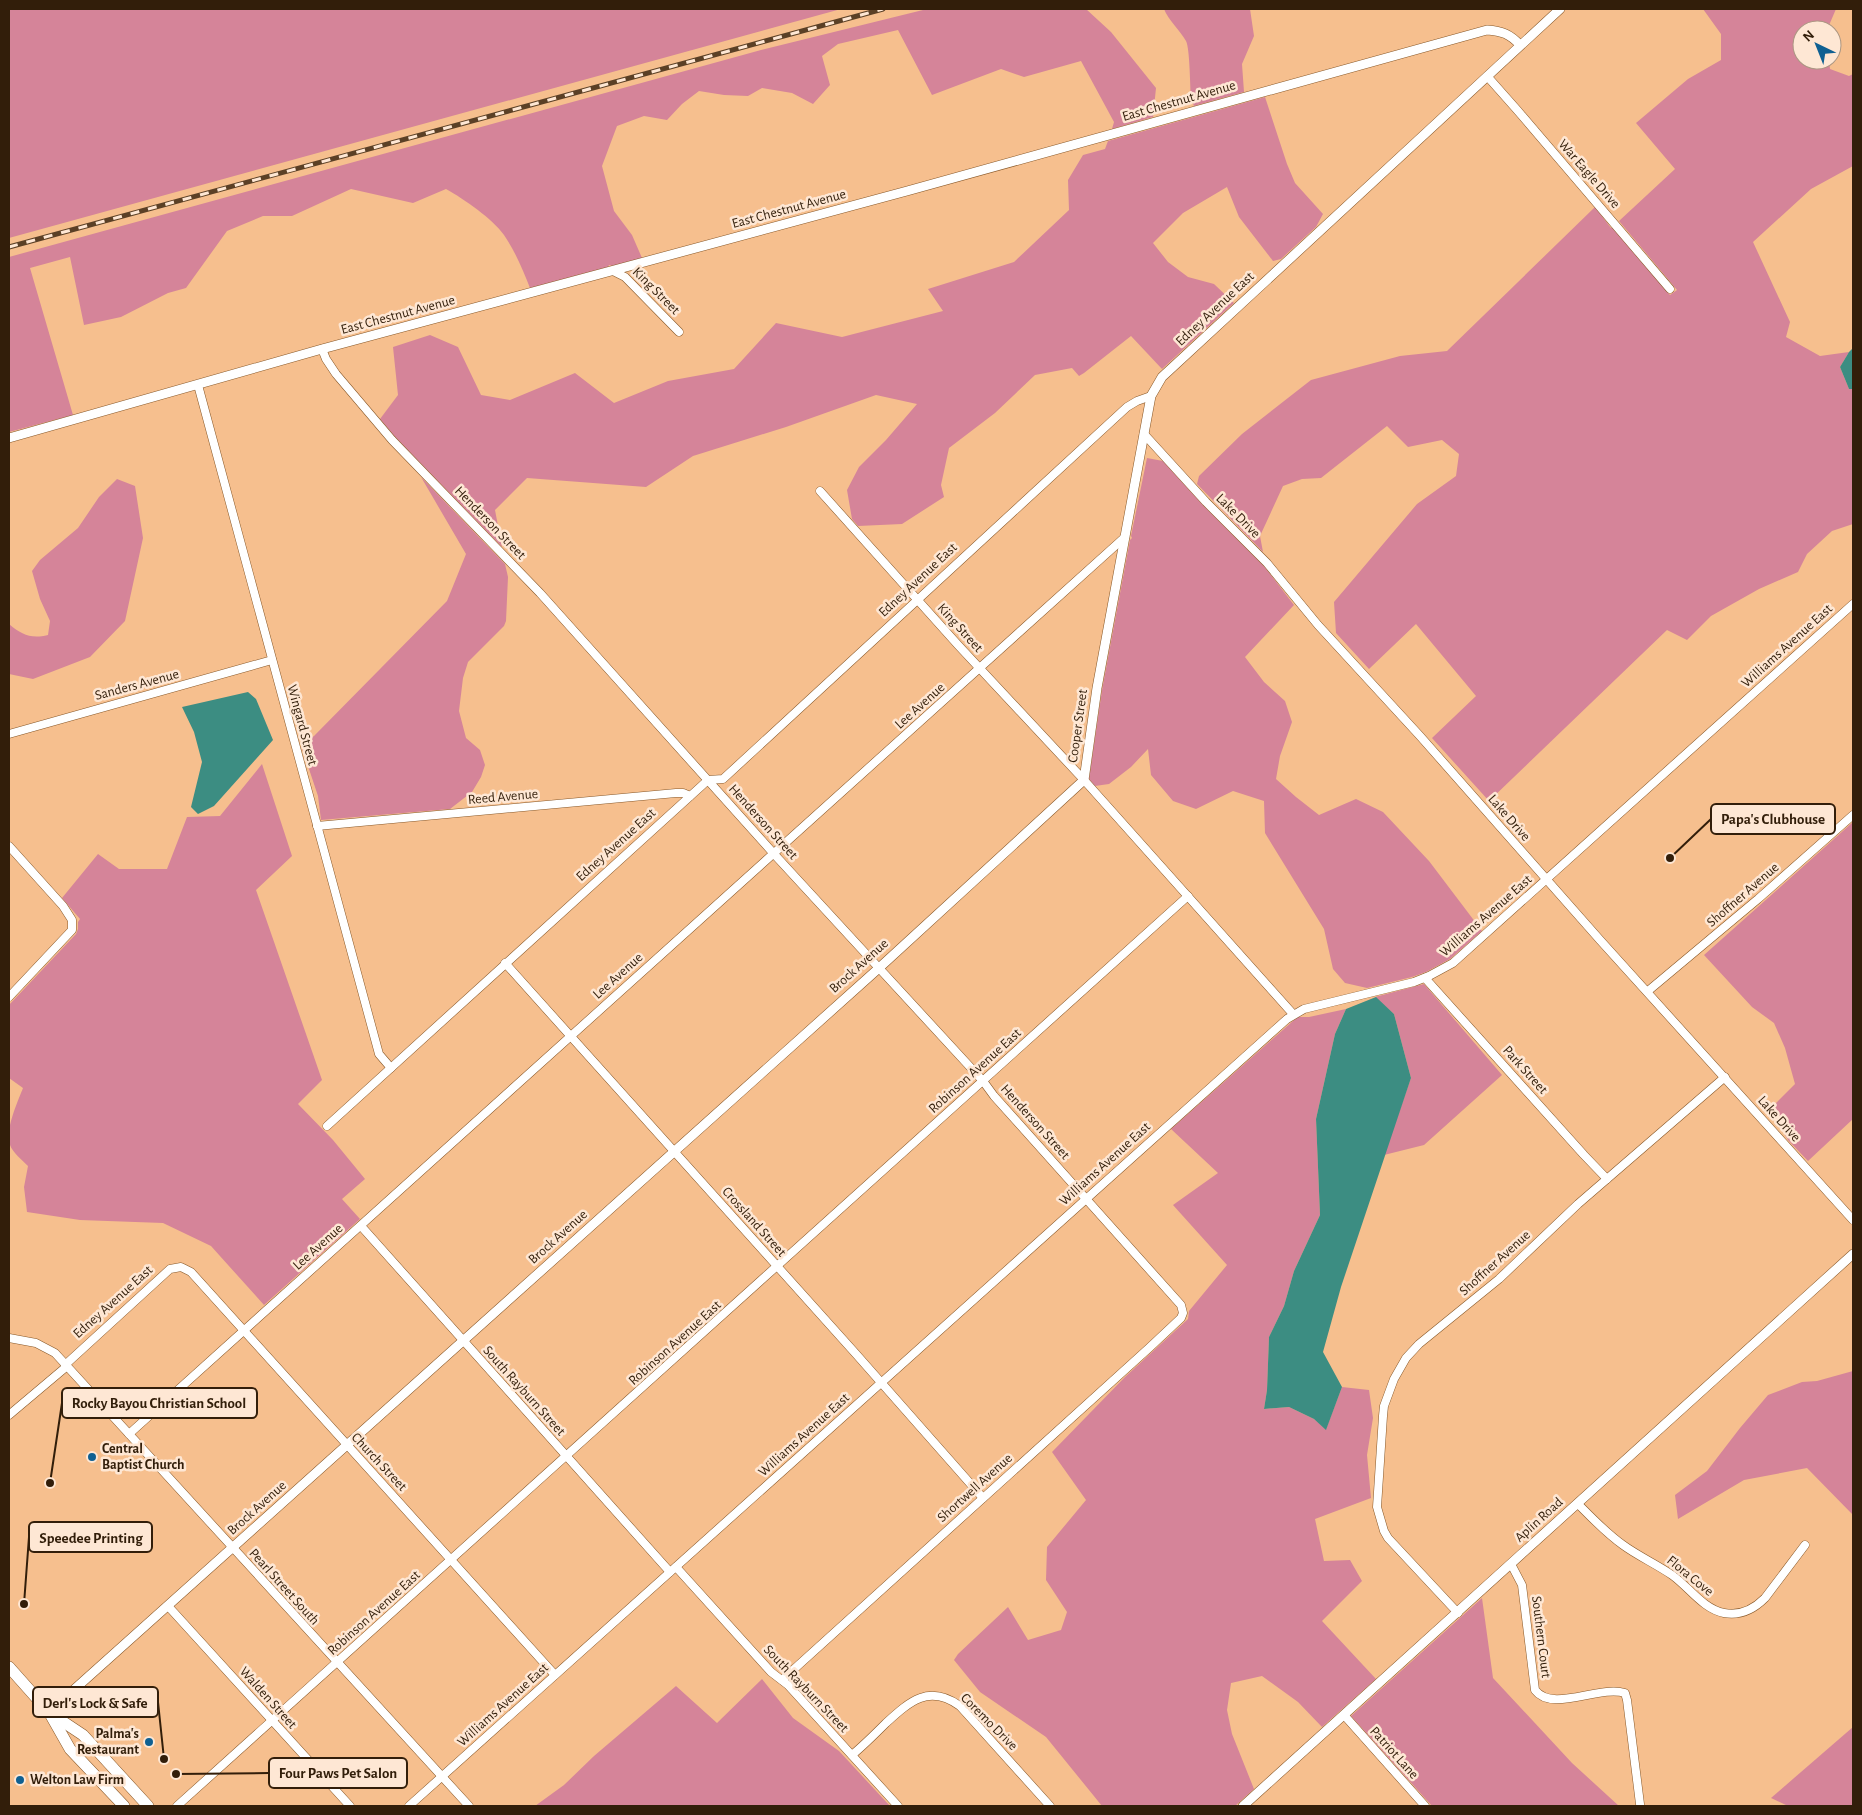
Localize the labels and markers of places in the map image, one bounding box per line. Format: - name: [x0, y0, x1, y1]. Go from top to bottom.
- callout: Papa's Clubhouse: [1711, 804, 1835, 834]
- callout: Rocky Bayou Christian School: [62, 1388, 257, 1418]
- place label: Central Baptist Church: [102, 1442, 184, 1472]
- marker: Central Baptist Church: [86, 1451, 98, 1463]
- callout: Speedee Printing: [29, 1522, 152, 1552]
- callout: Derl's Lock & Safe: [33, 1687, 158, 1717]
- place label: Palma's Restaurant: [77, 1727, 139, 1757]
- marker: Palma's Restaurant: [143, 1736, 155, 1748]
- callout: Four Paws Pet Salon: [269, 1758, 407, 1788]
- place label: Welton Law Firm: [30, 1773, 124, 1787]
- marker: Welton Law Firm: [14, 1774, 26, 1786]

